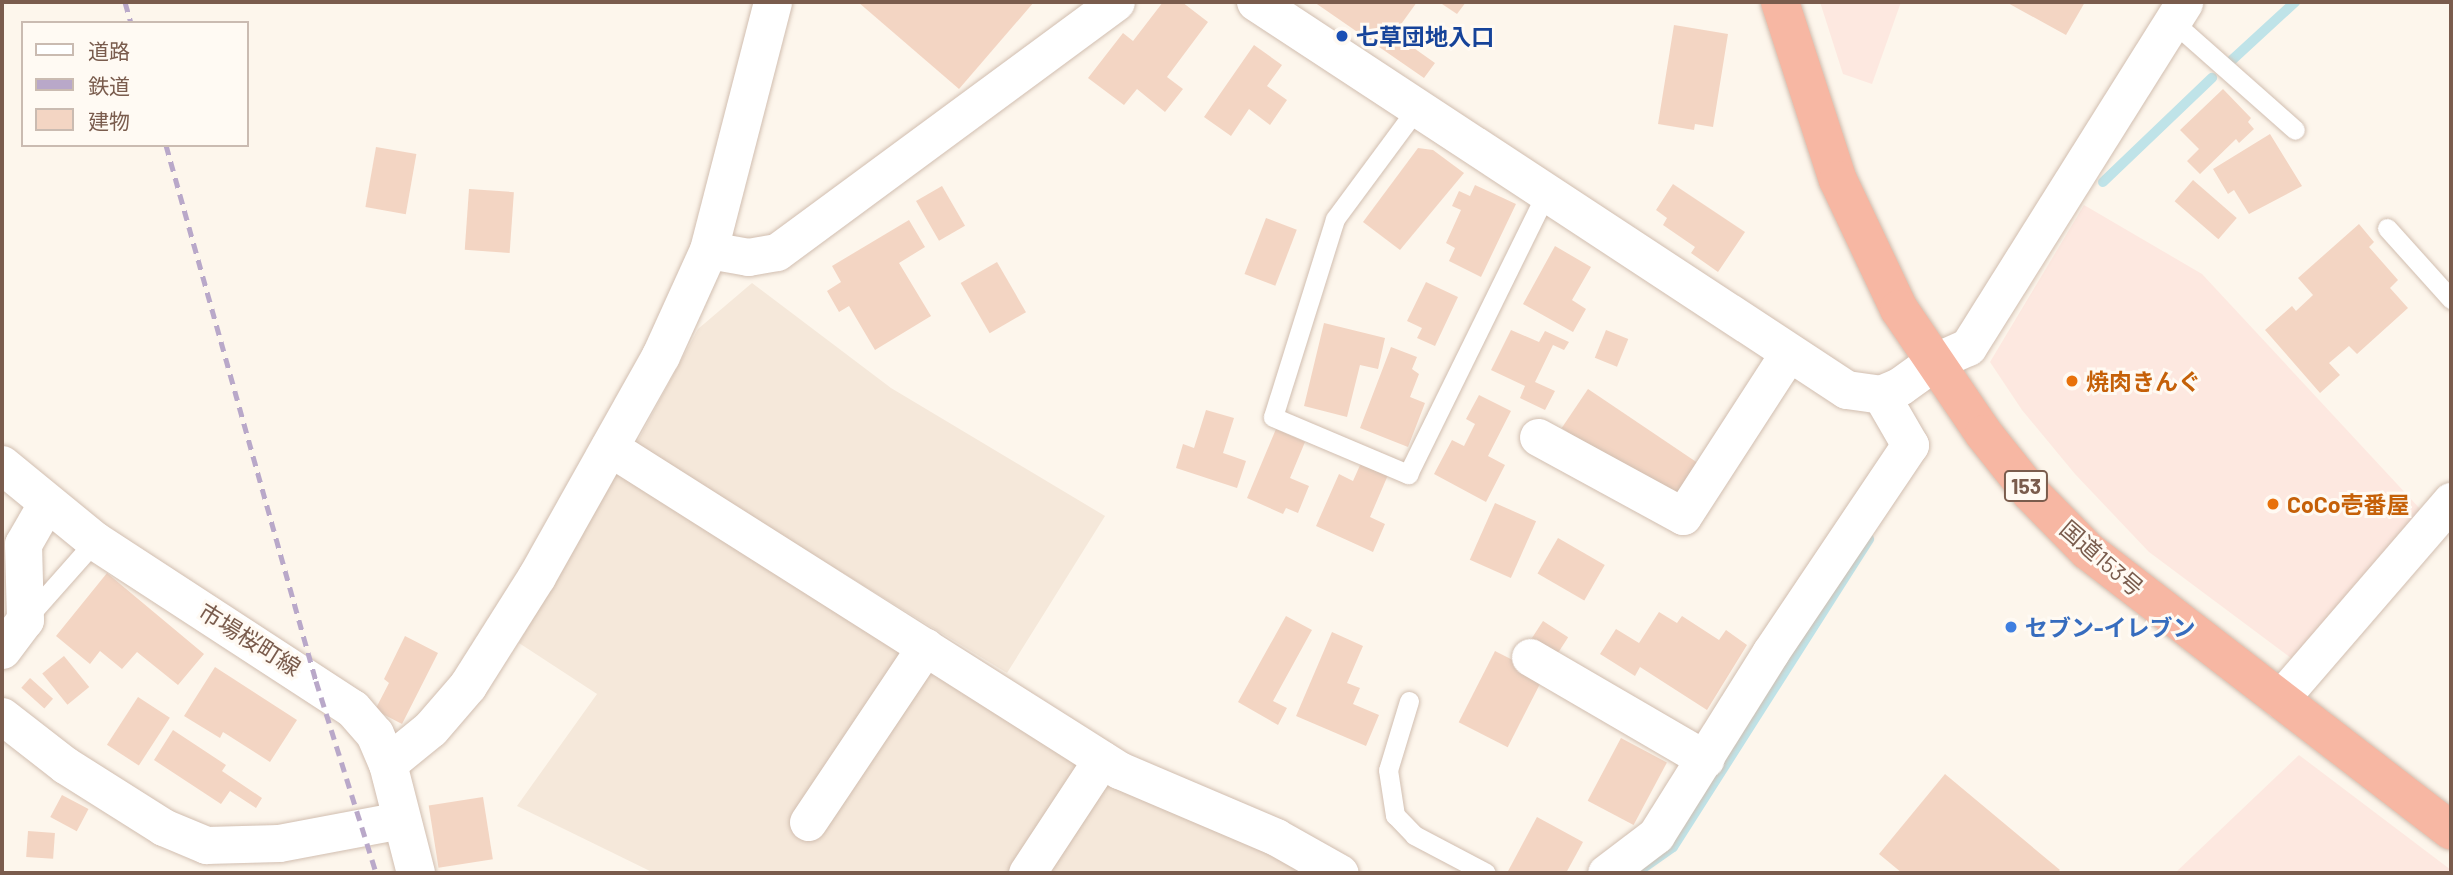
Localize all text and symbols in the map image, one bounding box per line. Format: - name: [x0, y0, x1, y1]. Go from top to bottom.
- legend: [21, 21, 248, 147]
- place label: 七草団地入口: [1356, 22, 1494, 50]
- marker: 七草団地入口: [1334, 28, 1350, 44]
- text: 道路: [88, 38, 130, 63]
- text: 鉄道: [88, 73, 130, 98]
- text: 建物: [88, 108, 130, 133]
- place label: 焼肉きんぐ: [2086, 367, 2201, 395]
- marker: 焼肉きんぐ: [2064, 373, 2080, 389]
- road number: 153: [2003, 468, 2049, 504]
- place label: CoCo壱番屋: [2287, 490, 2410, 518]
- marker: CoCo壱番屋: [2265, 496, 2281, 512]
- street label: 国道153号: [2055, 515, 2149, 601]
- street label: 市場桜町線: [194, 597, 306, 681]
- place label: セブン-イレブン: [2025, 613, 2195, 641]
- marker: セブン-イレブン: [2003, 619, 2019, 635]

